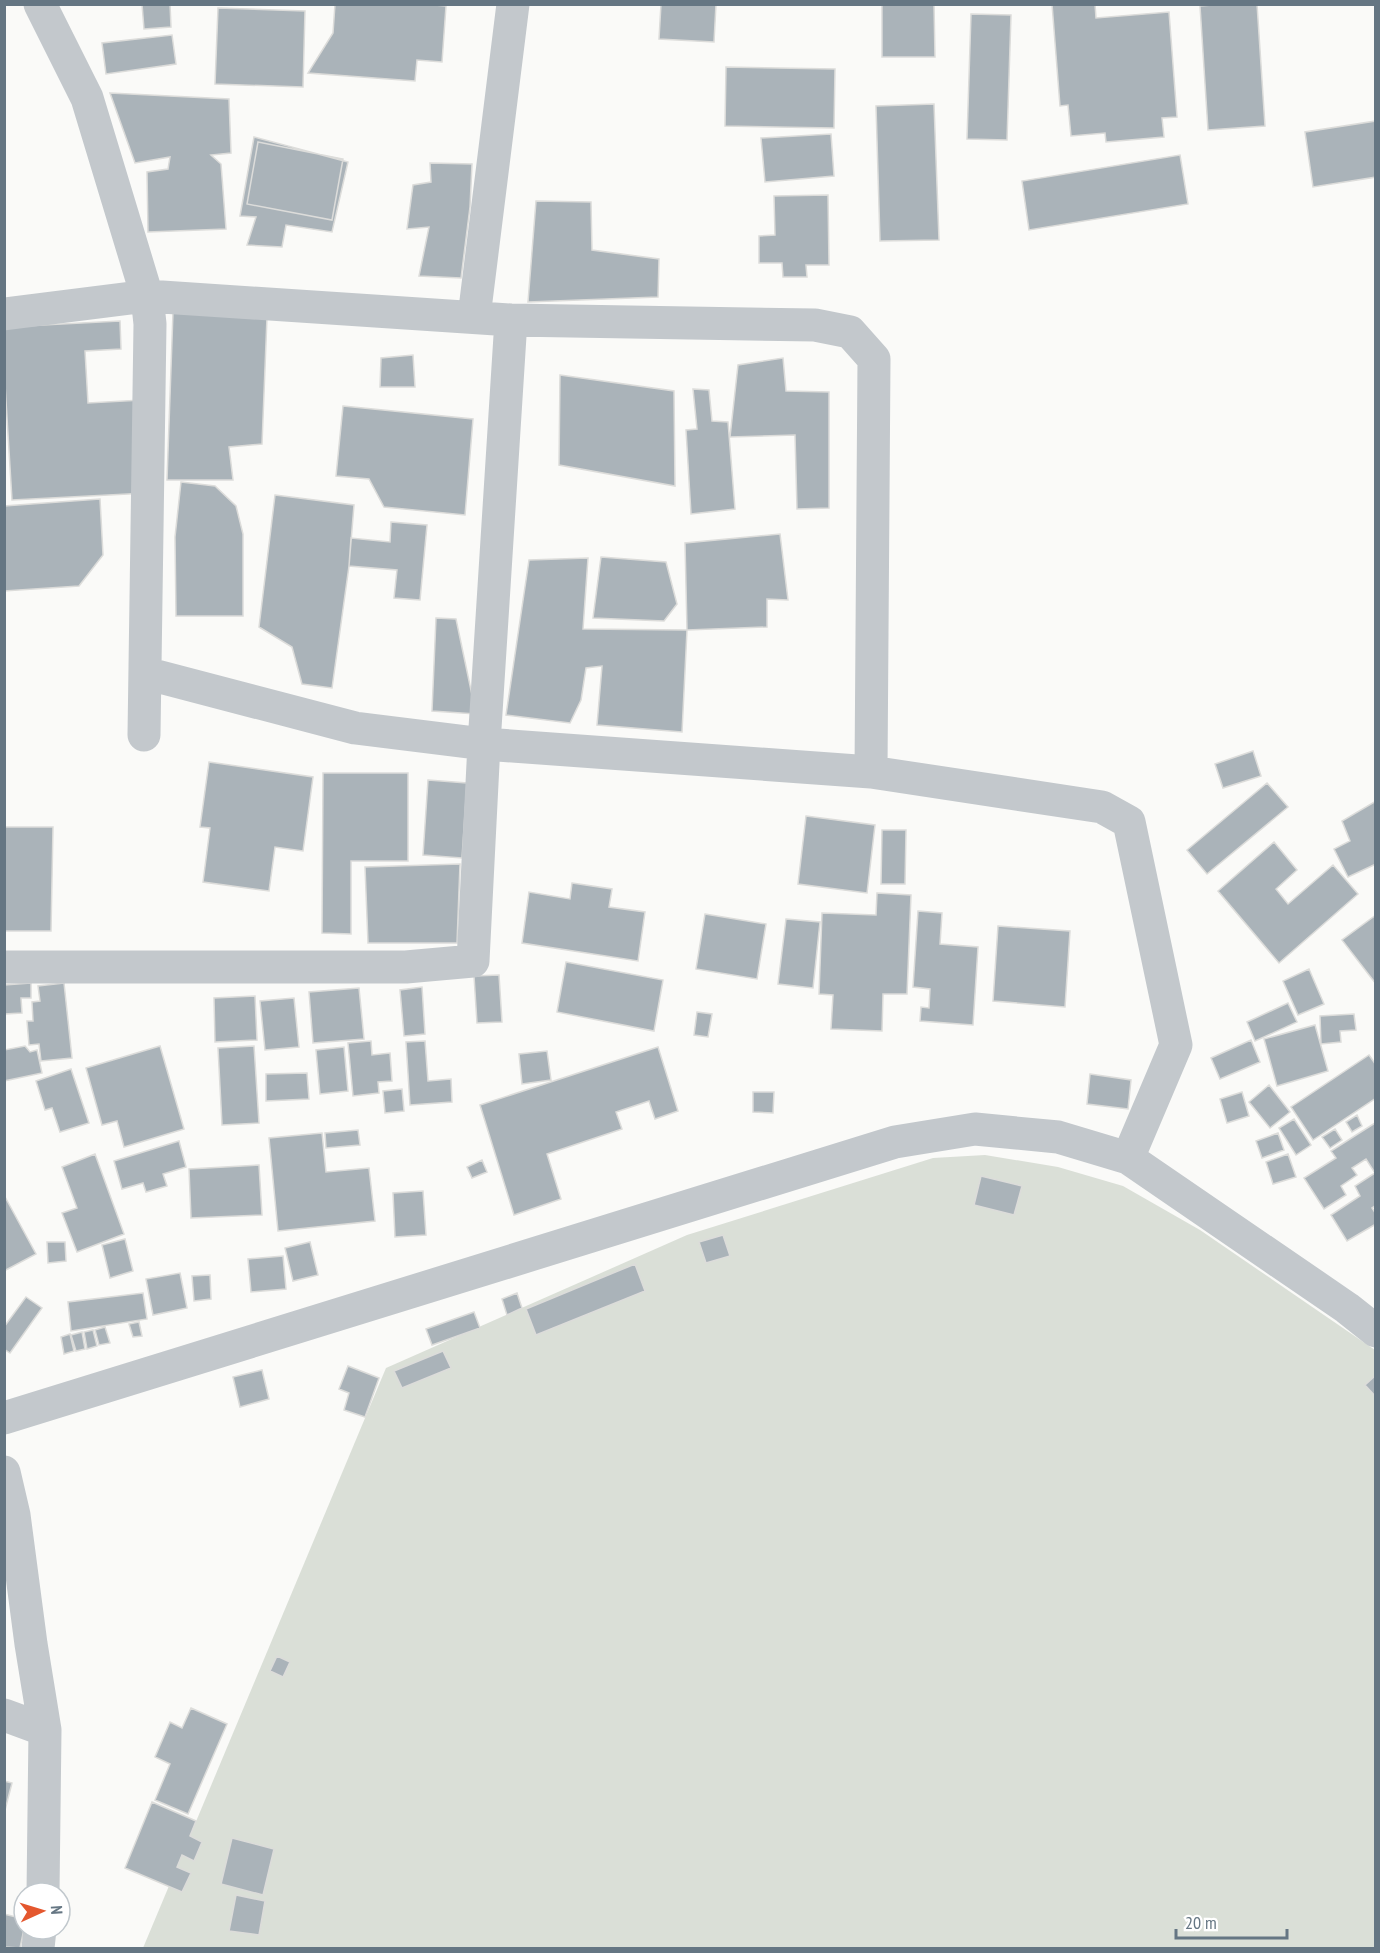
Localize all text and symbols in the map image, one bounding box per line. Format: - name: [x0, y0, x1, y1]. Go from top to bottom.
- north arrow: [12, 1881, 72, 1941]
- scale bar: [1176, 1902, 1287, 1940]
- text: N: [47, 1905, 67, 1915]
- text: 20 m: [1185, 1911, 1217, 1934]

